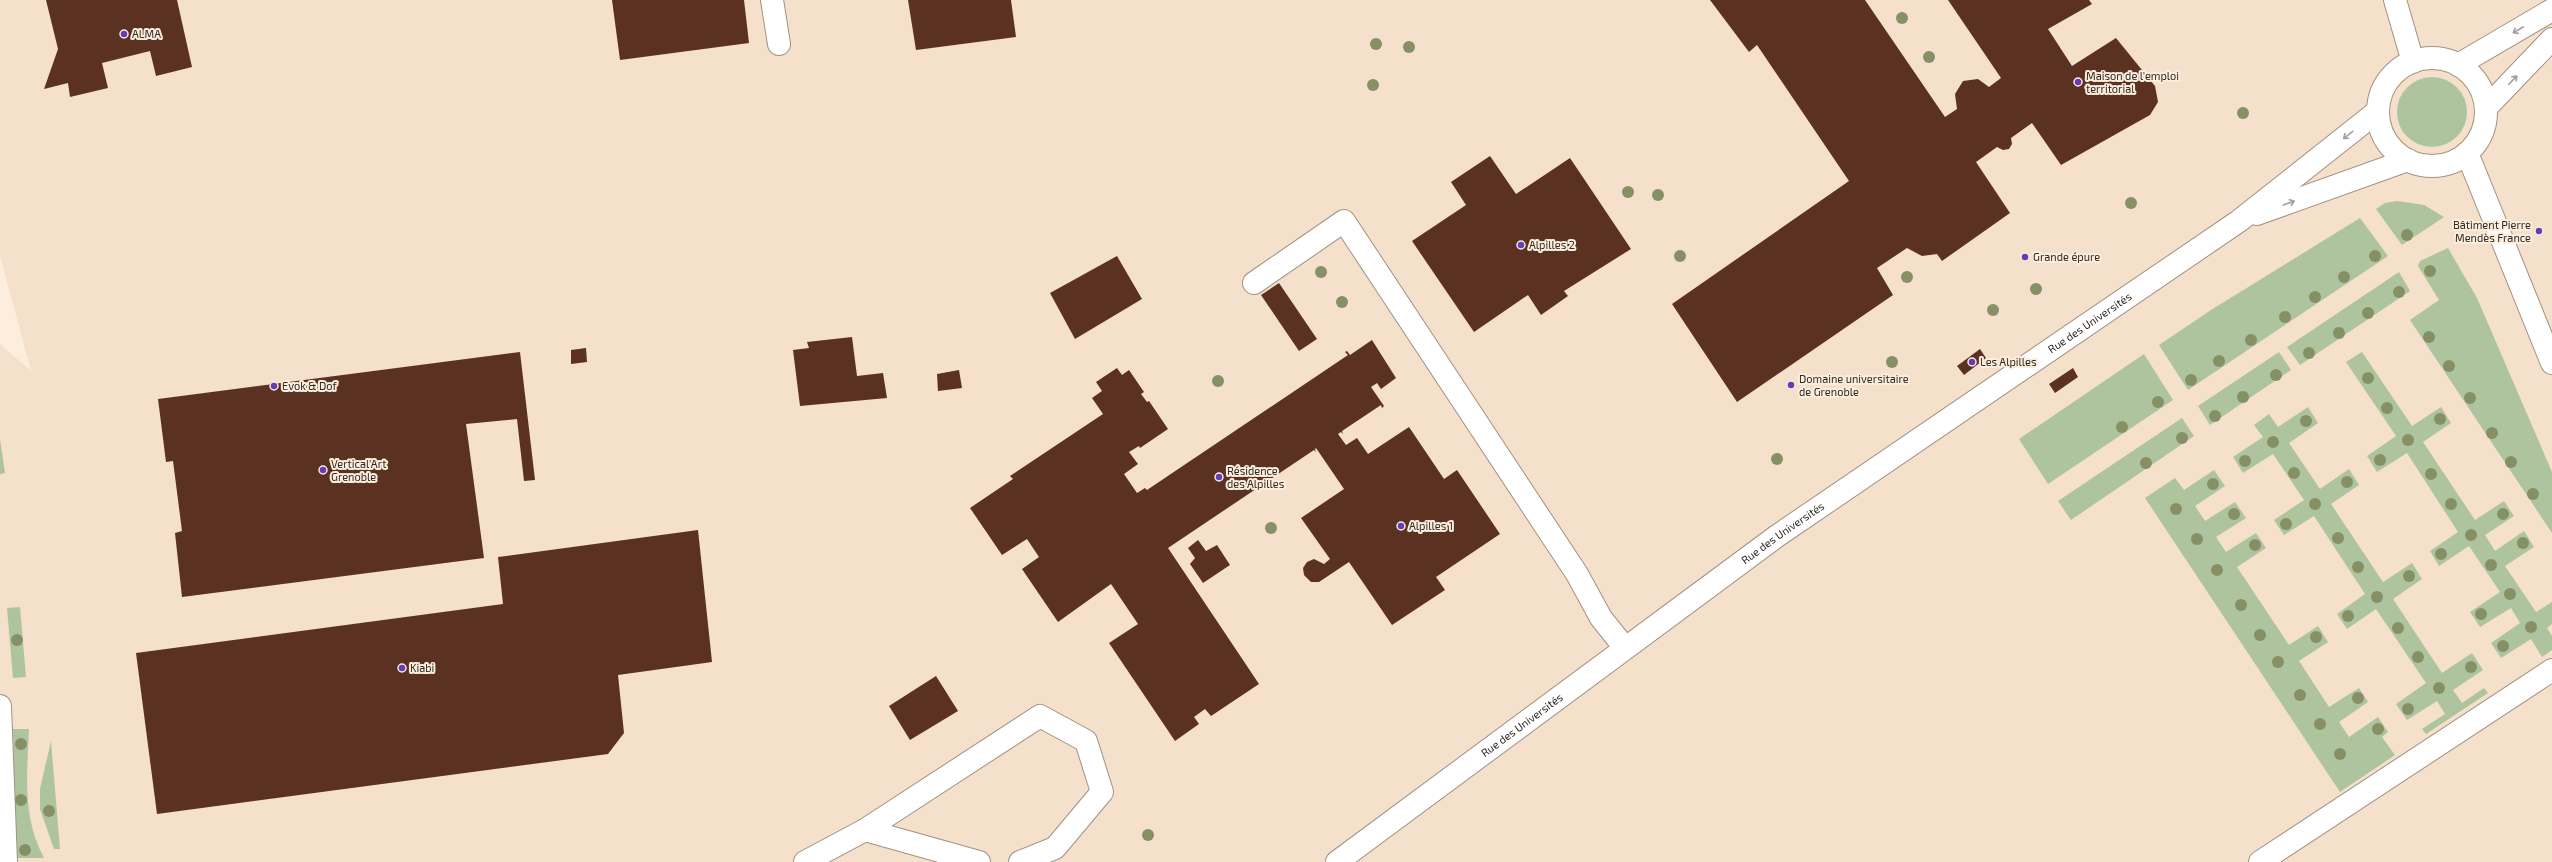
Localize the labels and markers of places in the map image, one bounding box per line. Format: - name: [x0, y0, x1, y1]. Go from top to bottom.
- place label: ALMA: [132, 27, 161, 40]
- marker: ALMA: [119, 29, 129, 39]
- place label: Maison de l'emploi territorial: [2086, 69, 2179, 95]
- marker: Maison de l'emploi territorial: [2073, 77, 2083, 87]
- place label: Bâtiment Pierre Mendès France: [2453, 218, 2531, 244]
- marker: Bâtiment Pierre Mendès France: [2534, 226, 2544, 236]
- place label: Alpilles 2: [1529, 238, 1575, 251]
- marker: Alpilles 2: [1516, 240, 1526, 250]
- place label: Grande épure: [2033, 250, 2100, 263]
- marker: Grande épure: [2020, 252, 2030, 262]
- place label: Les Alpilles: [1980, 355, 2037, 368]
- marker: Les Alpilles: [1967, 357, 1977, 367]
- place label: Domaine universitaire de Grenoble: [1799, 372, 1909, 398]
- place label: Evok & Dof: [282, 379, 338, 392]
- marker: Domaine universitaire de Grenoble: [1786, 380, 1796, 390]
- marker: Evok & Dof: [269, 381, 279, 391]
- place label: Vertical'Art Grenoble: [331, 457, 386, 483]
- place label: Résidence des Alpilles: [1227, 464, 1285, 490]
- marker: Vertical'Art Grenoble: [318, 465, 328, 475]
- marker: Résidence des Alpilles: [1214, 472, 1224, 482]
- place label: Alpilles 1: [1409, 519, 1453, 532]
- marker: Alpilles 1: [1396, 521, 1406, 531]
- place label: Kiabi: [410, 661, 434, 674]
- marker: Kiabi: [397, 663, 407, 673]

